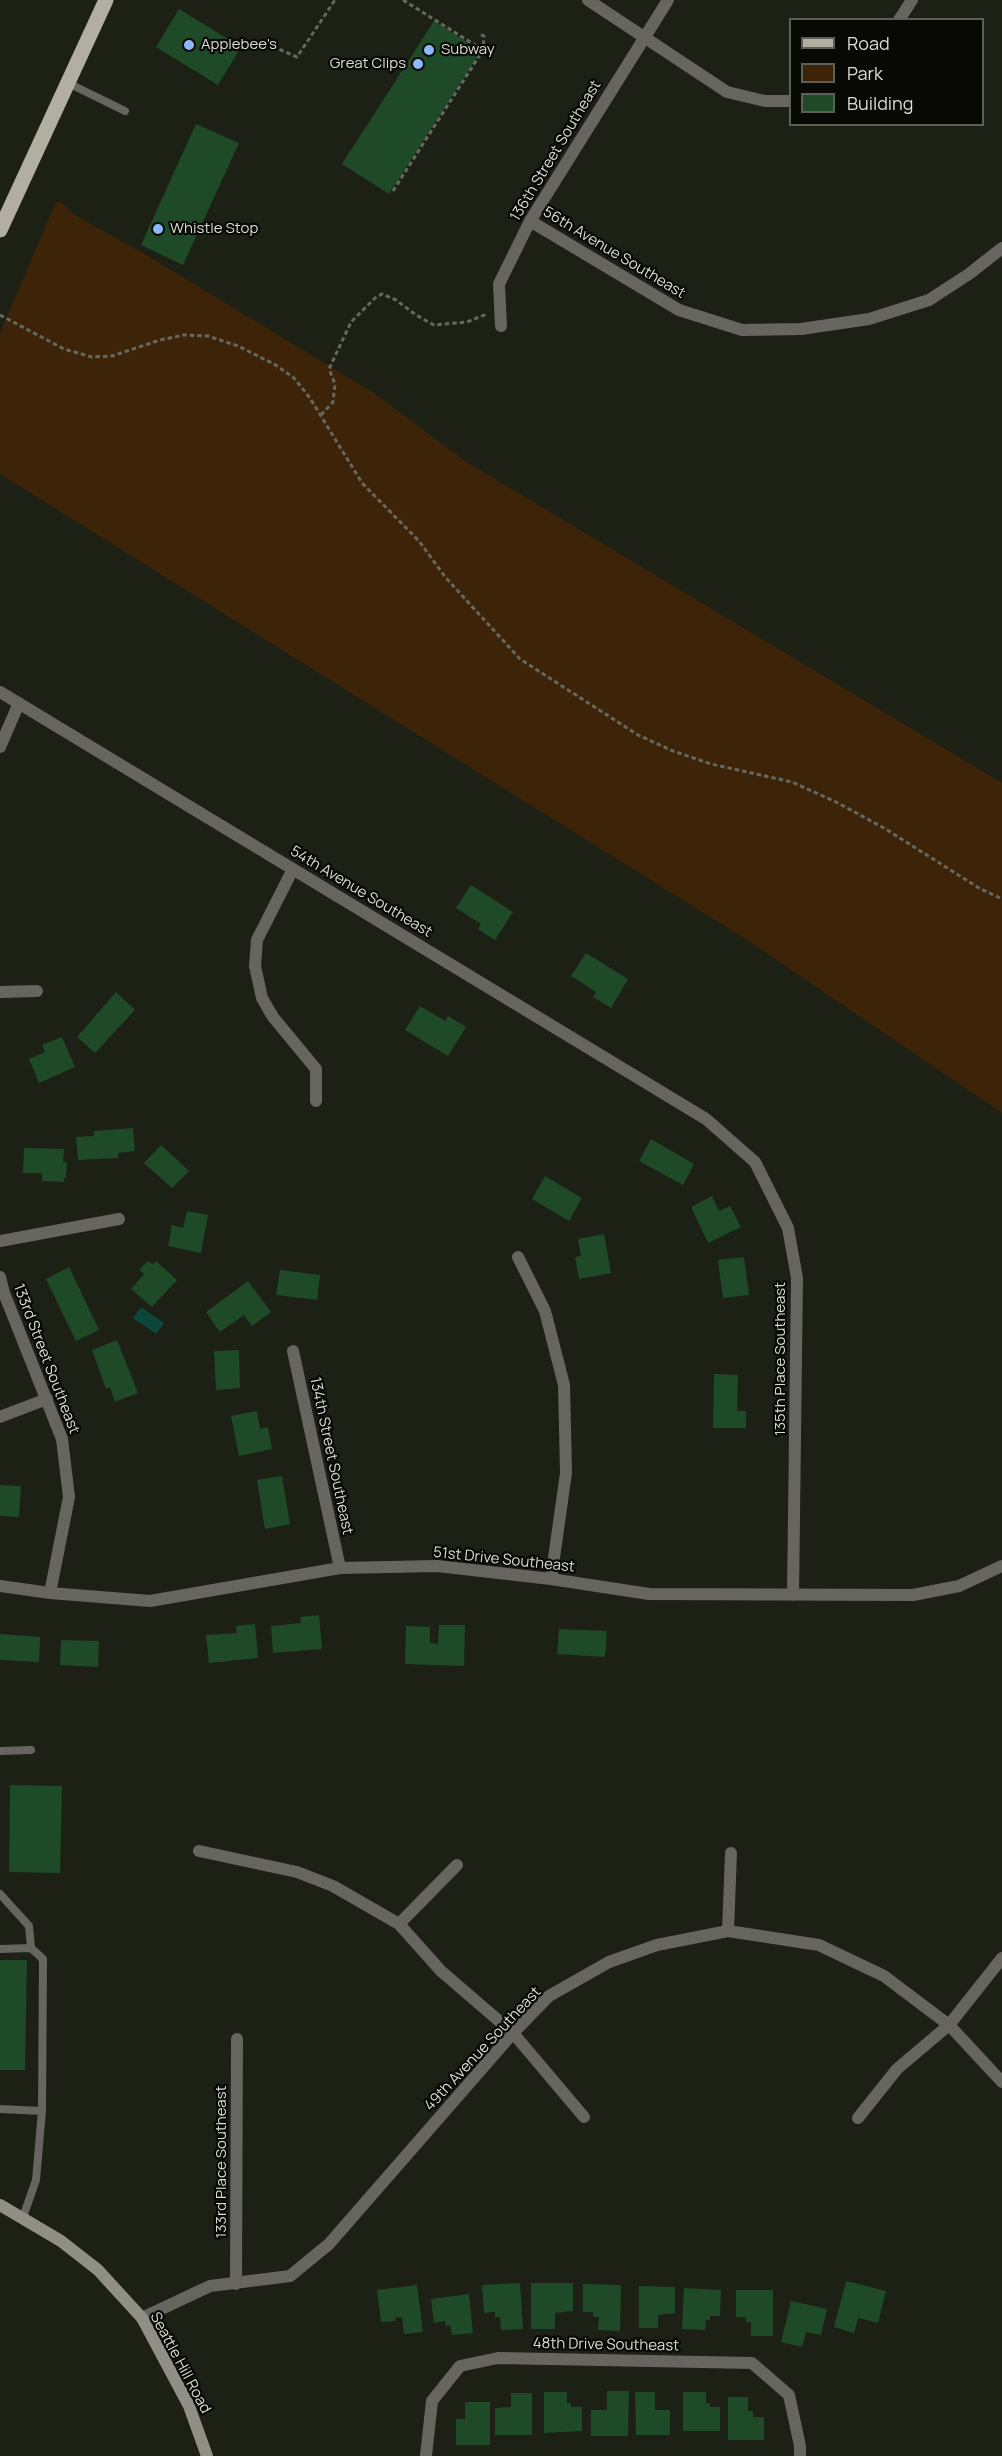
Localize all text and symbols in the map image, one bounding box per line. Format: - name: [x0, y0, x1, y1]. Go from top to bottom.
- legend: [789, 18, 984, 126]
- text: Road: [847, 31, 890, 55]
- place label: Applebee's: [201, 36, 277, 54]
- marker: Applebee's: [182, 38, 196, 52]
- place label: Subway: [441, 41, 495, 59]
- marker: Subway: [422, 43, 436, 57]
- place label: Great Clips: [330, 55, 406, 73]
- marker: Great Clips: [411, 57, 425, 71]
- text: Park: [847, 61, 883, 85]
- street label: 136th Street Southeast: [507, 77, 605, 225]
- text: Building: [847, 91, 913, 115]
- street label: 56th Avenue Southeast: [539, 203, 689, 303]
- place label: Whistle Stop: [170, 220, 258, 238]
- marker: Whistle Stop: [151, 222, 165, 236]
- street label: 54th Avenue Southeast: [287, 842, 435, 942]
- street label: 133rd Street Southeast: [9, 1281, 83, 1437]
- street label: 135th Place Southeast: [772, 1282, 790, 1436]
- street label: 134th Street Southeast: [305, 1376, 357, 1536]
- street label: 51st Drive Southeast: [432, 1544, 576, 1576]
- street label: 49th Avenue Southeast: [421, 1983, 545, 2115]
- street label: 133rd Place Southeast: [213, 2085, 231, 2239]
- street label: Seattle Hill Road: [146, 2309, 214, 2417]
- street label: 48th Drive Southeast: [533, 2335, 679, 2355]

